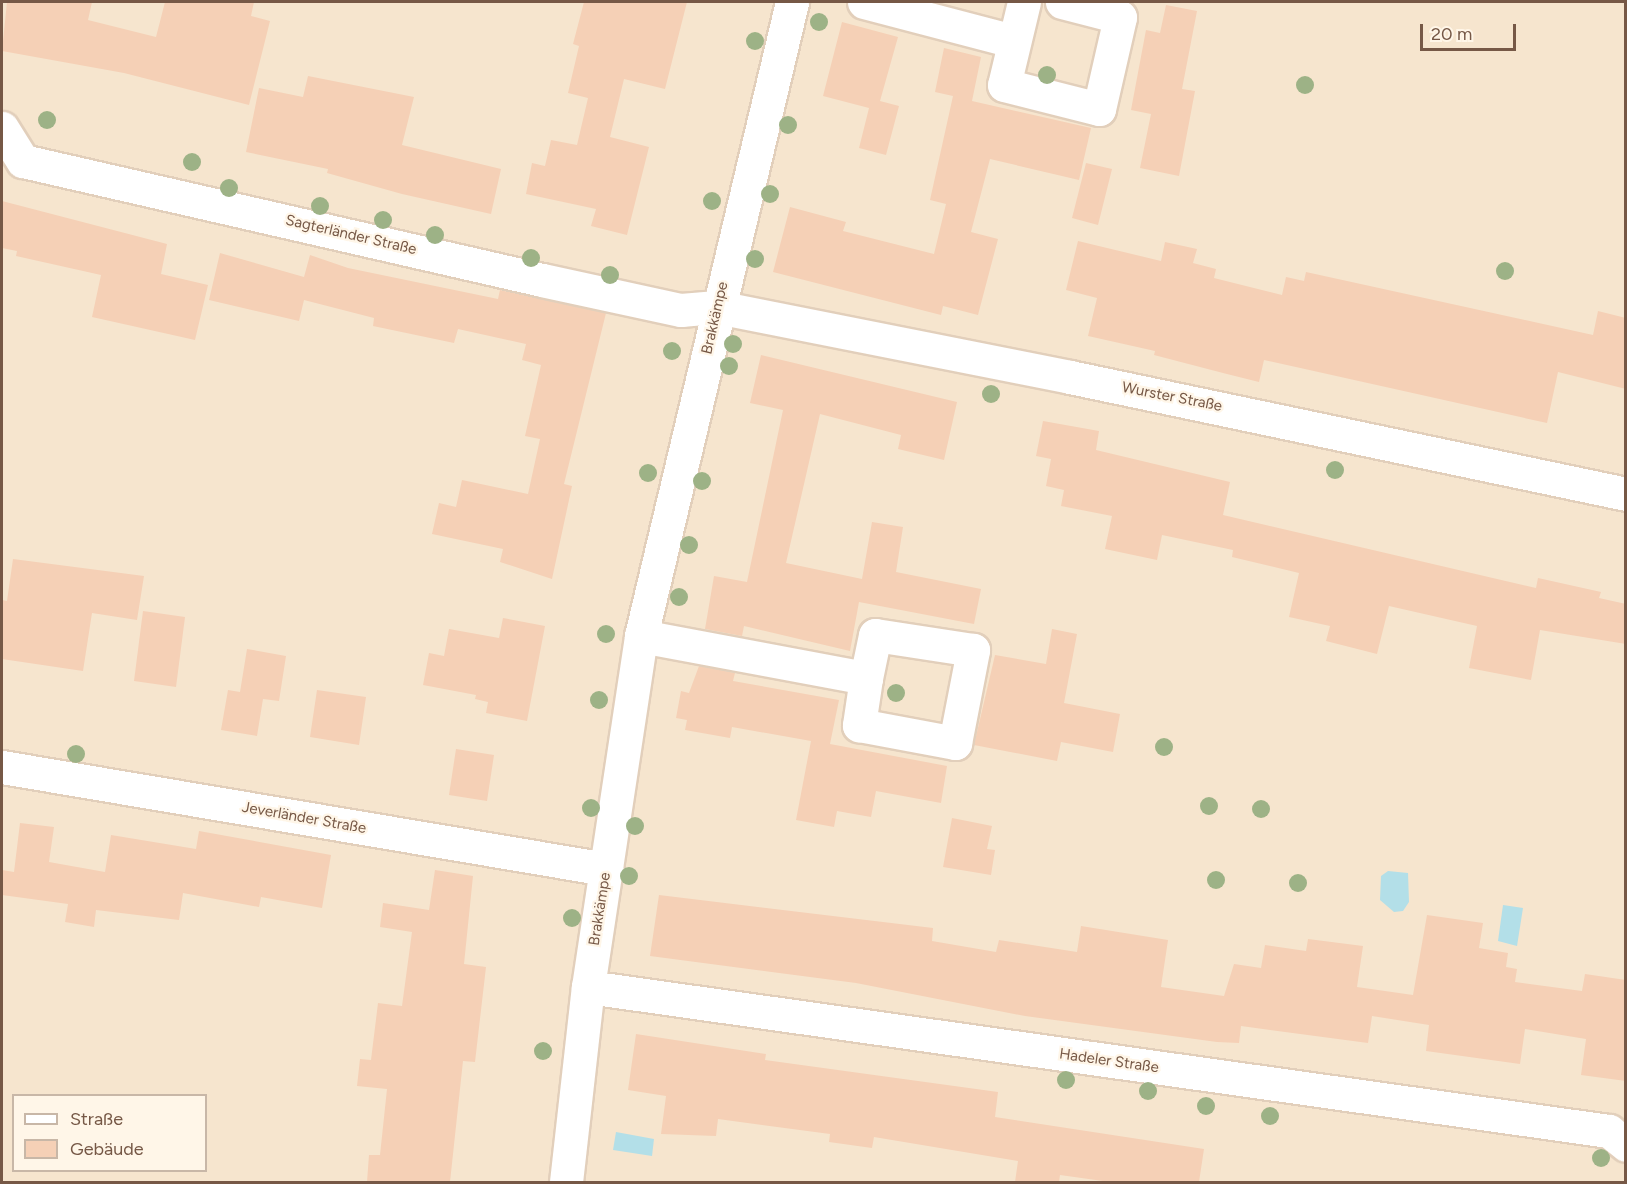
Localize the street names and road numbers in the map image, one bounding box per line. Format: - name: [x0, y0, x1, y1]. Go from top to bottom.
- street label: Sagterländer Straße: [284, 211, 418, 259]
- street label: Brakkämpe: [698, 280, 732, 356]
- street label: Wurster Straße: [1120, 378, 1224, 416]
- street label: Jeverländer Straße: [240, 798, 368, 838]
- street label: Brakkämpe: [585, 871, 615, 947]
- street label: Hadeler Straße: [1058, 1045, 1160, 1077]

